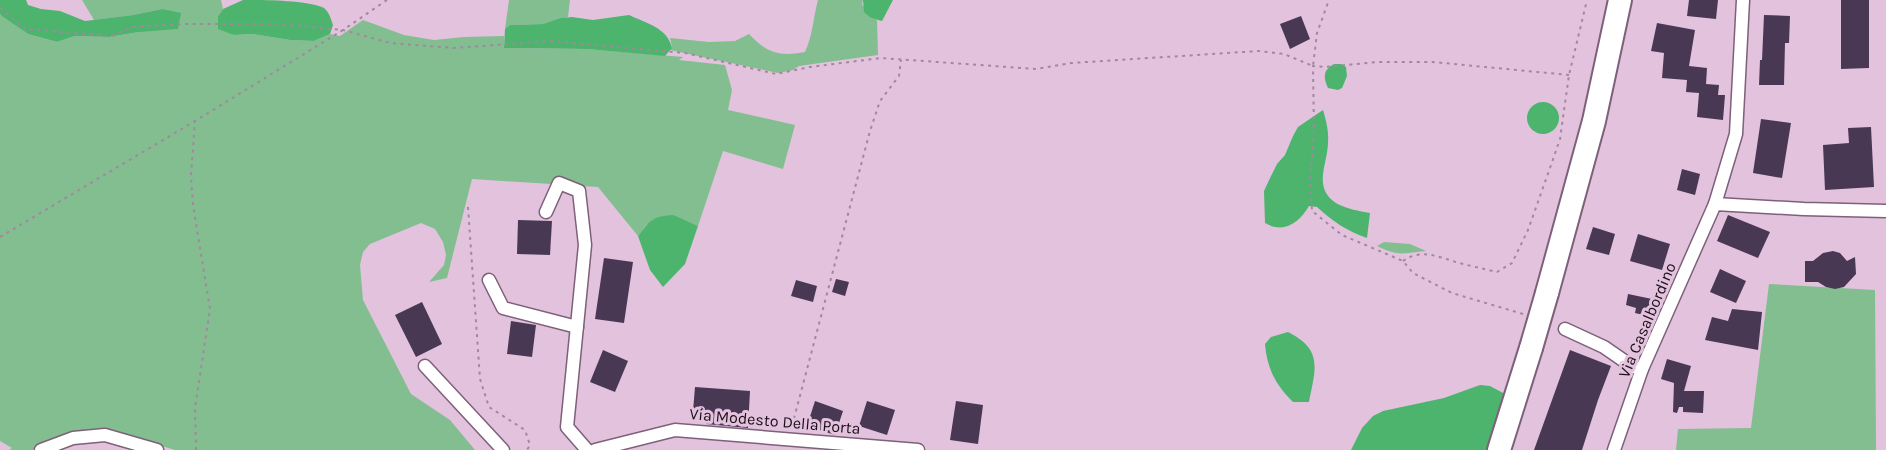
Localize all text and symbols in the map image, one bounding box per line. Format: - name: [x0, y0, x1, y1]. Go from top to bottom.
- street label: Via Casalbordino: [1614, 260, 1680, 380]
- street label: Via Modesto Della Porta: [689, 404, 861, 438]

